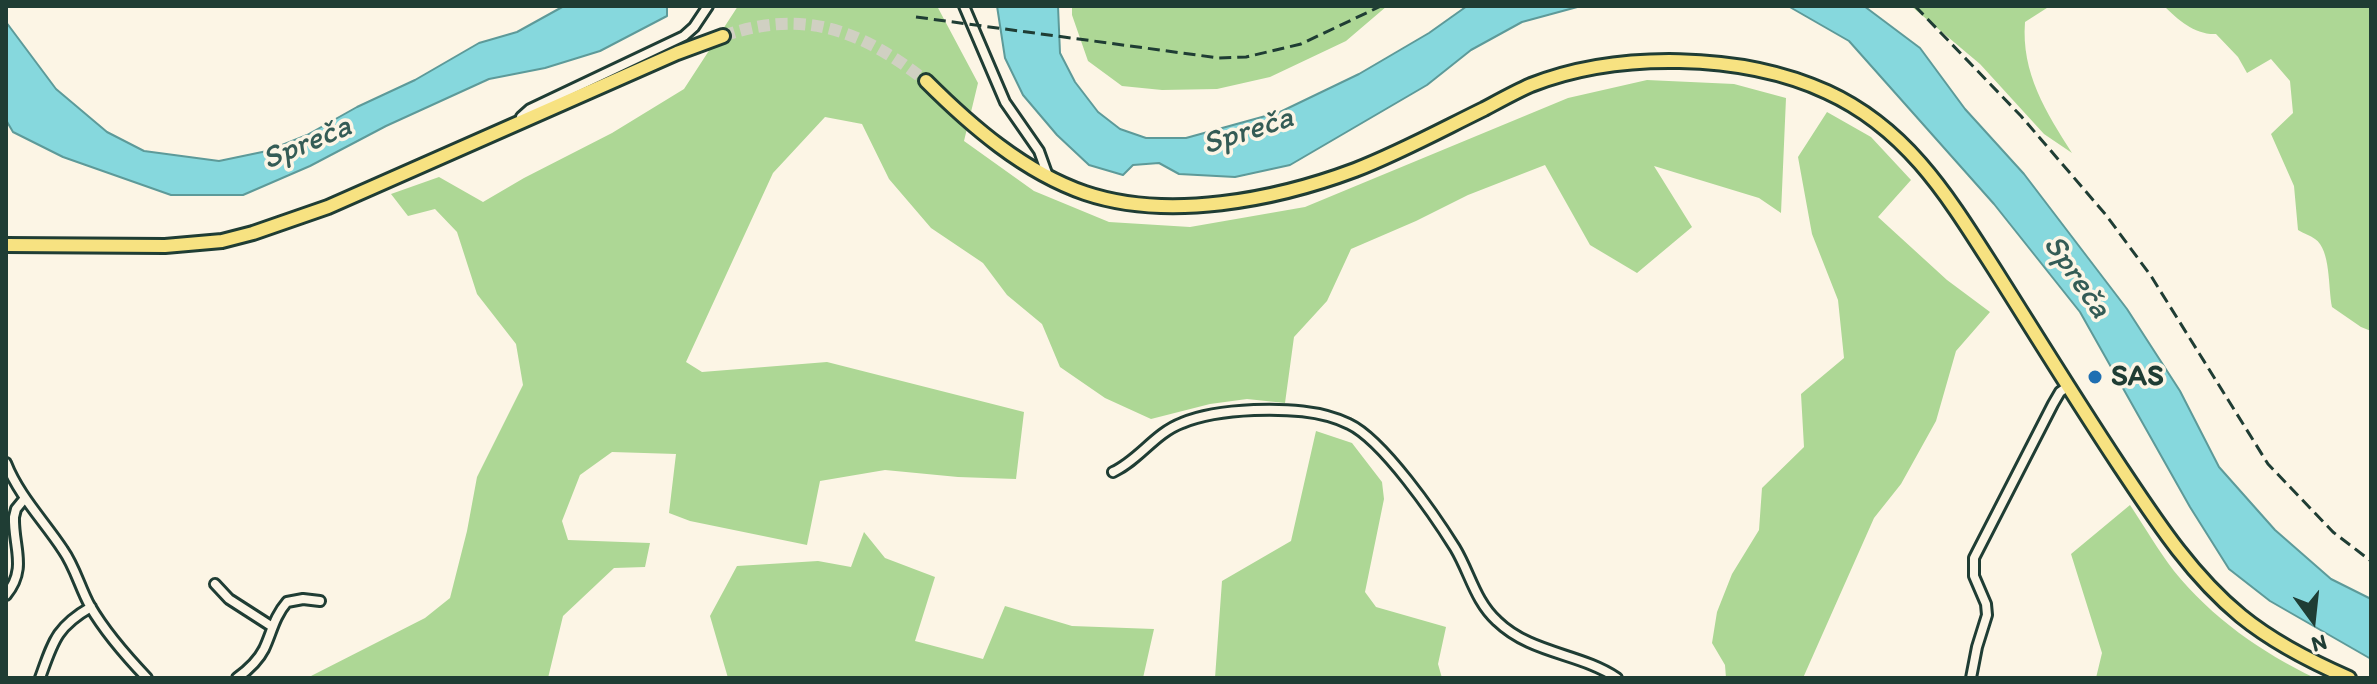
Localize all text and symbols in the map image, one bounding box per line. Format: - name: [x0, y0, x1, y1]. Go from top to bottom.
- water label: Spreča: [1198, 99, 1298, 165]
- water label: Spreča: [257, 108, 357, 180]
- water label: Spreča: [2034, 228, 2118, 326]
- place label: SAS: [2111, 359, 2164, 395]
- marker: SAS: [2086, 368, 2104, 386]
- north arrow: [2273, 580, 2353, 660]
- text: N: [2309, 629, 2330, 659]

